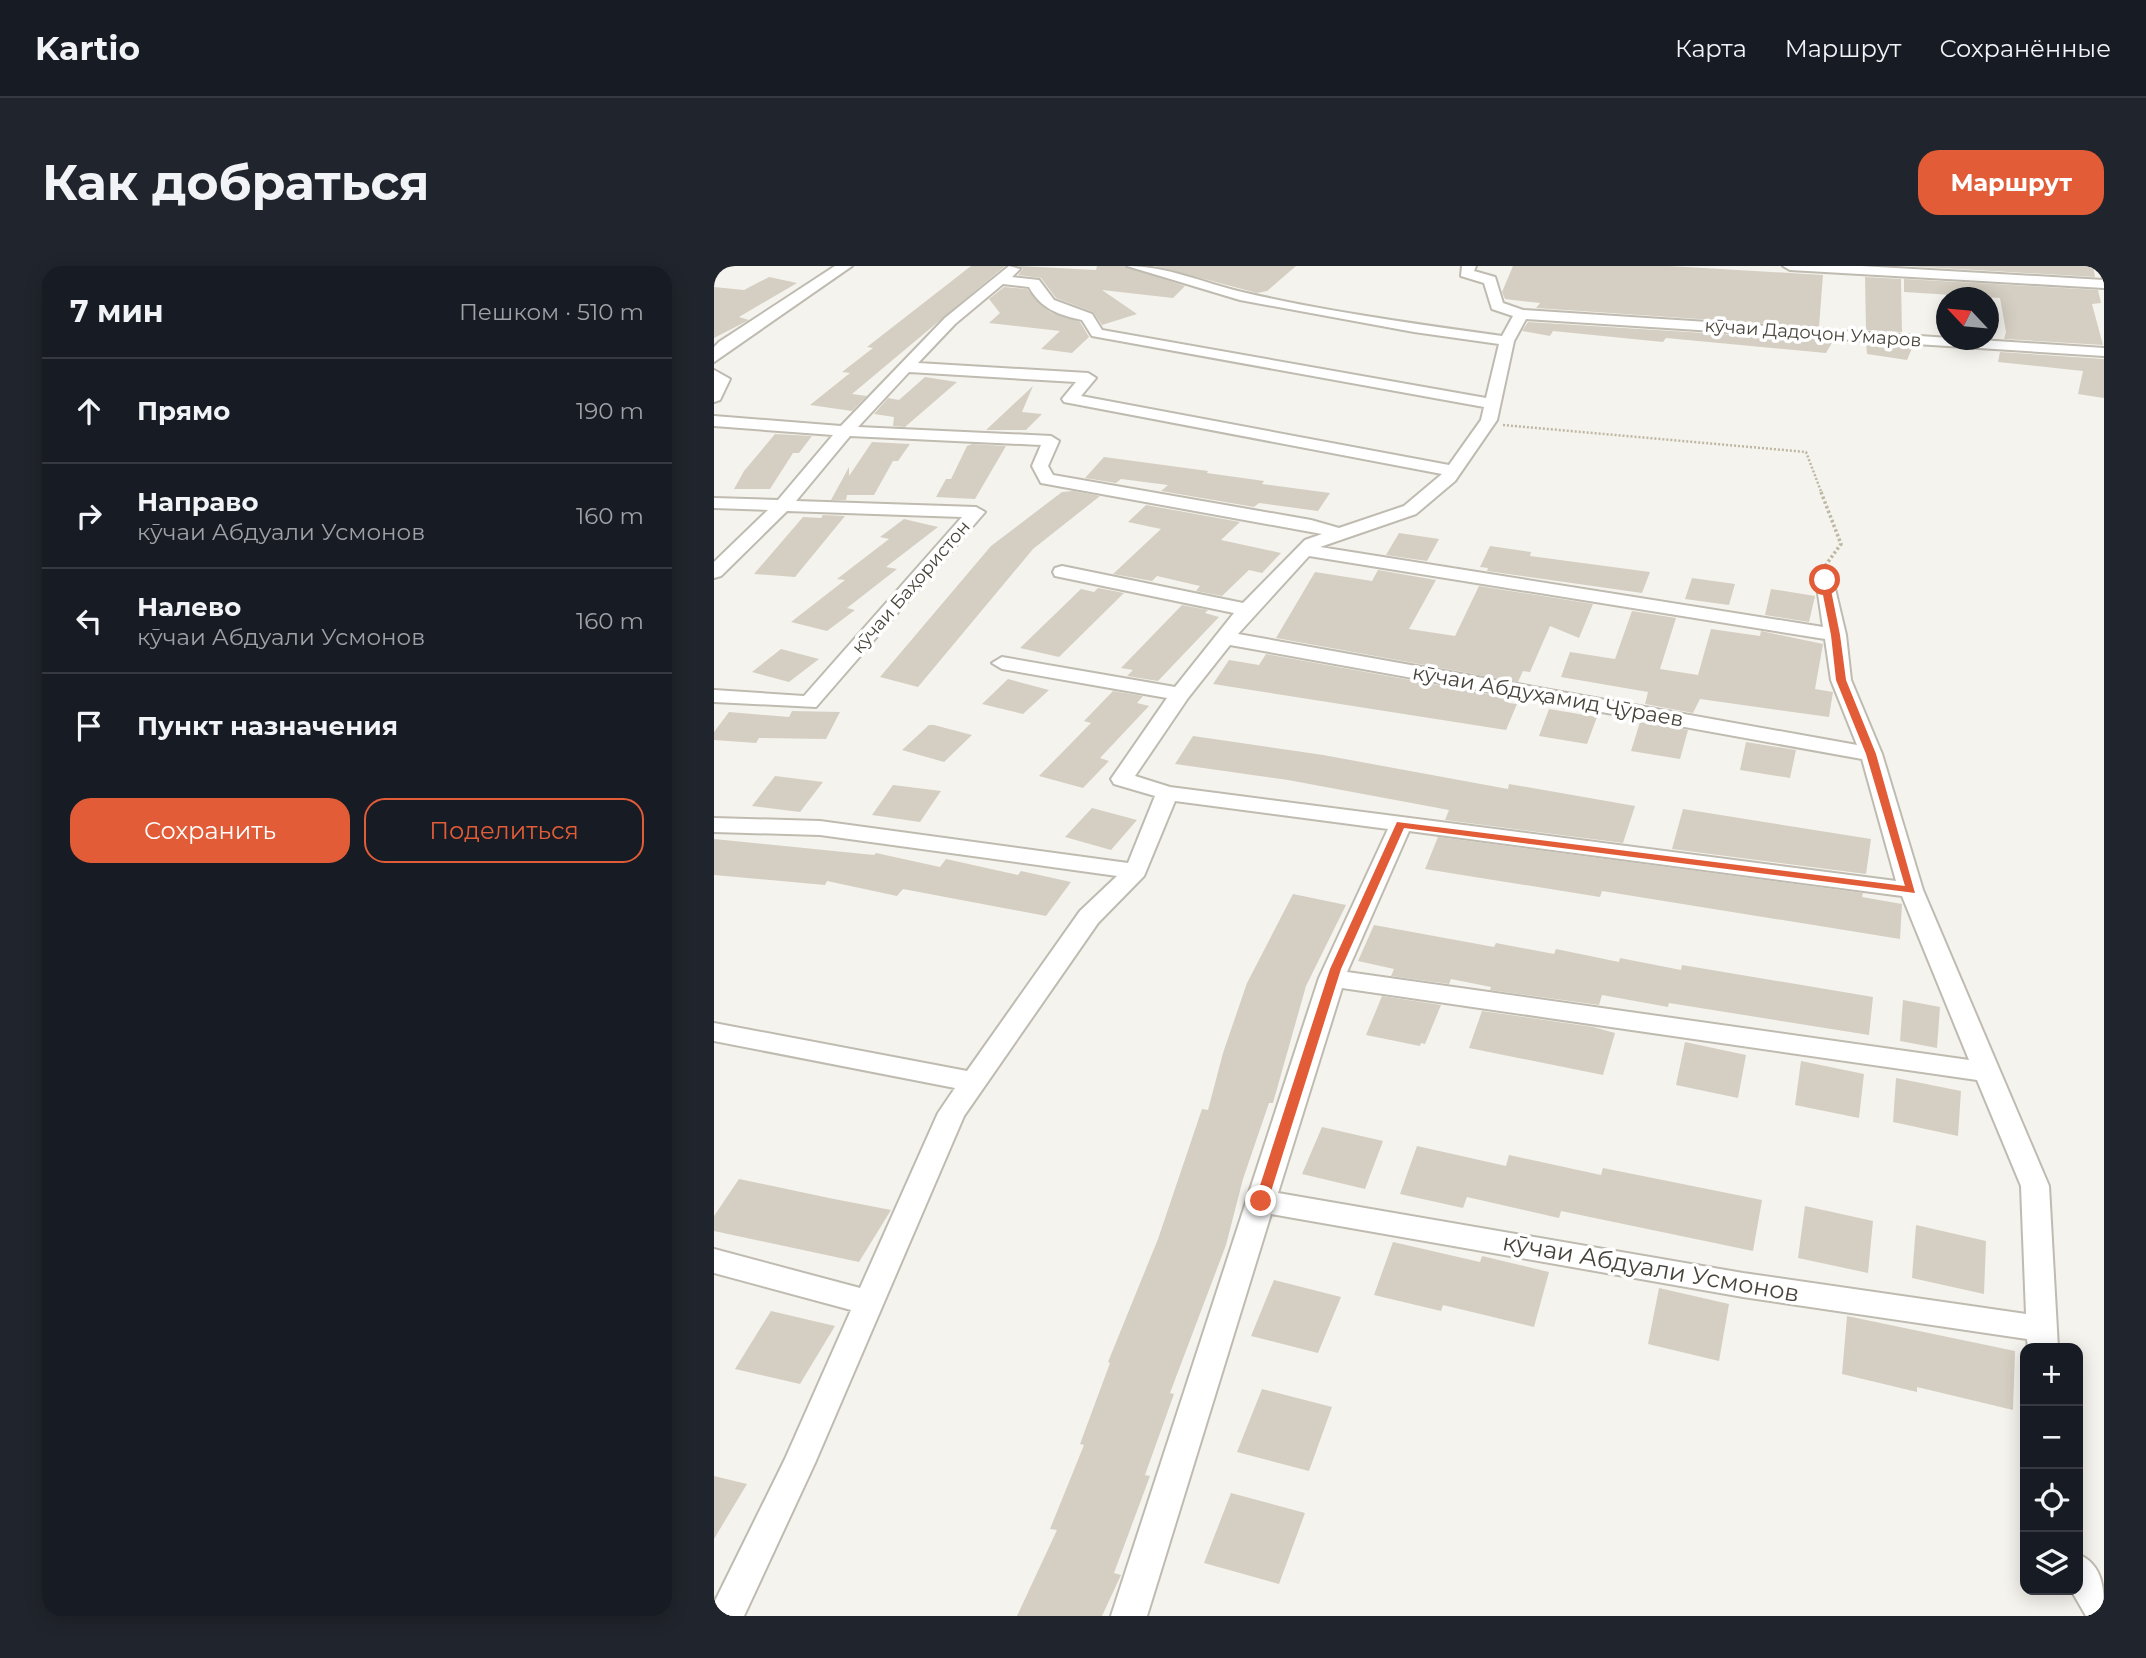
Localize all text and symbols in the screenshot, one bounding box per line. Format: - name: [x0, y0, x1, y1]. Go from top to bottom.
- text: Kartio: [35, 28, 140, 68]
- text: Карта: [1675, 34, 1747, 63]
- text: Маршрут: [1785, 34, 1901, 63]
- text: Сохранённые: [1939, 34, 2111, 63]
- button: Маршрут: [1918, 150, 2104, 215]
- text: Как добраться: [42, 153, 430, 212]
- north arrow: [1936, 287, 1999, 350]
- text: 7 мин: [70, 293, 164, 330]
- text: Пешком · 510 m: [459, 298, 644, 326]
- street label: кӯчаи Дадоҷон Умаров: [1704, 314, 1922, 352]
- icon: ahead: [70, 392, 108, 430]
- text: Прямо: [137, 395, 230, 427]
- text: 190 m: [576, 397, 644, 425]
- text: Направо: [137, 486, 258, 518]
- icon: right: [70, 497, 108, 535]
- text: 160 m: [576, 502, 644, 530]
- street label: кӯчаи Баҳористон: [847, 516, 975, 658]
- text: кӯчаи Абдуали Усмонов: [137, 518, 425, 546]
- route start: [1809, 564, 1840, 595]
- text: Налево: [137, 591, 241, 623]
- icon: left: [70, 602, 108, 640]
- text: 160 m: [576, 607, 644, 635]
- text: кӯчаи Абдуали Усмонов: [137, 623, 425, 651]
- street label: кӯчаи Абдуҳамид Ҷӯраев: [1411, 659, 1685, 732]
- icon: arrive: [70, 707, 108, 745]
- text: Пункт назначения: [137, 710, 398, 742]
- button: Сохранить: [70, 798, 350, 863]
- button: Поделиться: [364, 798, 644, 863]
- route end: [1245, 1185, 1276, 1216]
- street label: кӯчаи Абдуали Усмонов: [1501, 1227, 1802, 1308]
- map controls: [2020, 1343, 2083, 1595]
- button: +: [2020, 1343, 2083, 1406]
- button: −: [2020, 1406, 2083, 1469]
- button: locate: [2020, 1469, 2083, 1532]
- button: layers: [2020, 1532, 2083, 1595]

